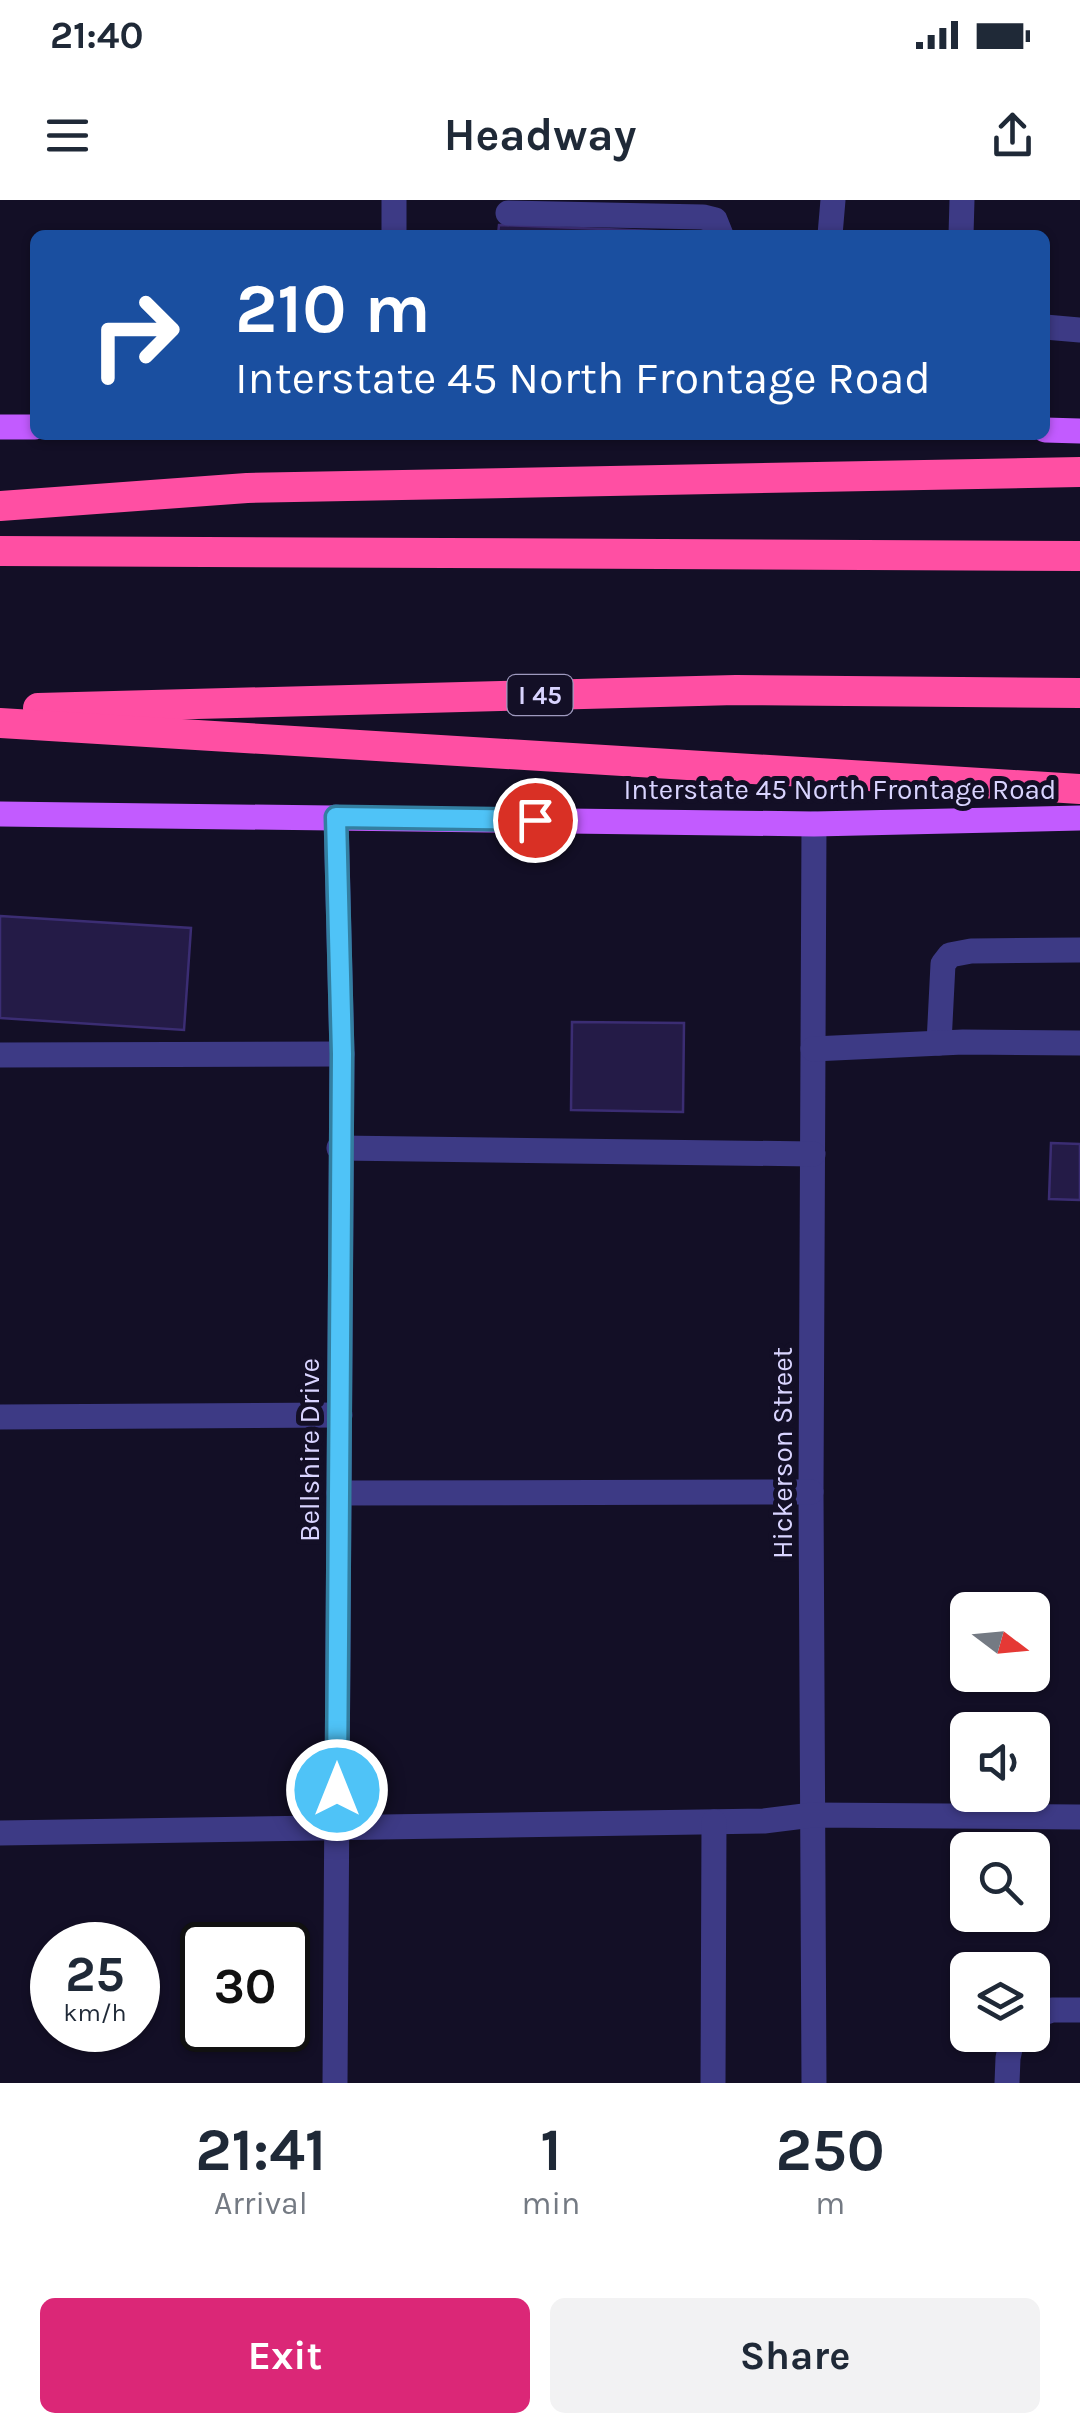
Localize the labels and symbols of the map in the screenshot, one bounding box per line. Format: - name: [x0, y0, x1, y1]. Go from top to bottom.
- road number: I 45: [508, 675, 572, 715]
- street label: Interstate 45 North Frontage Road: [624, 773, 1056, 806]
- pin: [493, 778, 578, 863]
- street label: Hickerson Street: [766, 1347, 799, 1559]
- street label: Bellshire Drive: [293, 1358, 326, 1542]
- north arrow: [950, 1592, 1050, 1692]
- position arrow: [285, 1738, 389, 1842]
- speed limit sign: 30: [180, 1922, 310, 2052]

